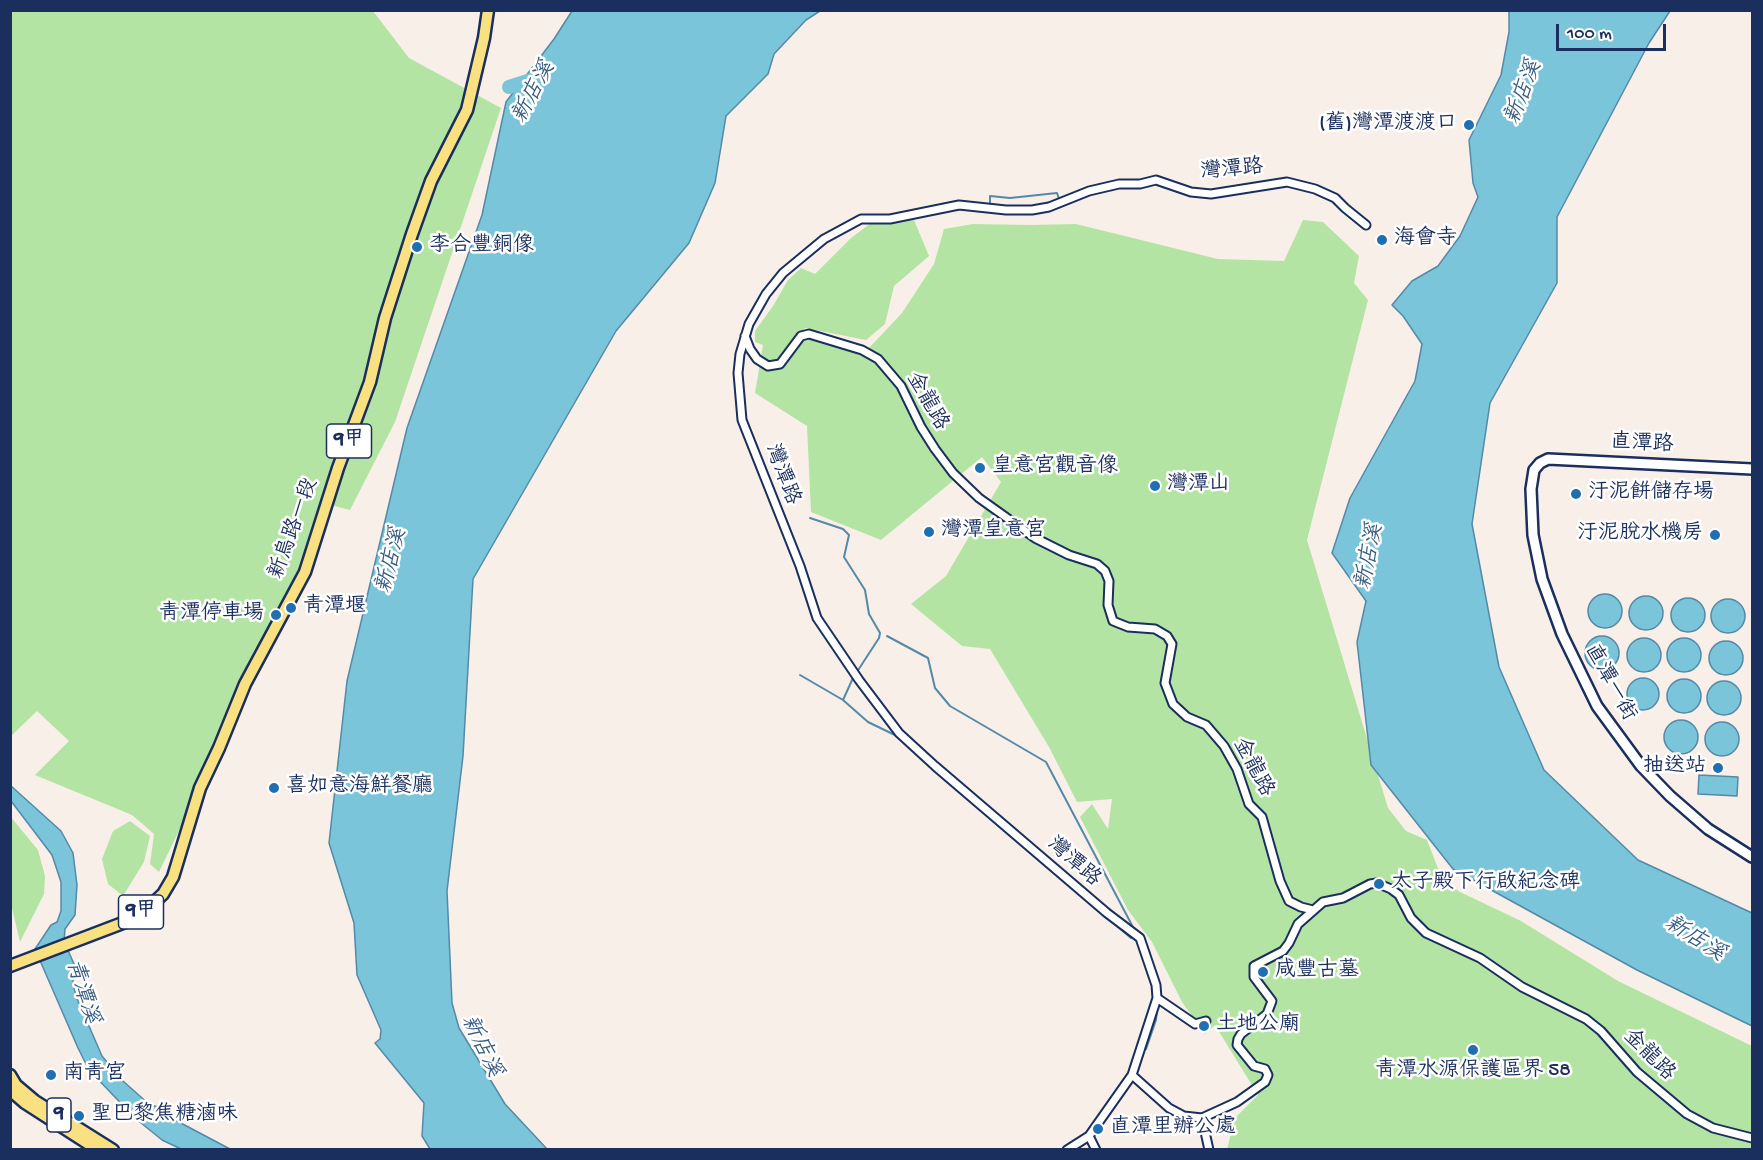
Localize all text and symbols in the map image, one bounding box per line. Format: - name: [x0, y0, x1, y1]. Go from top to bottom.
- scale bar: [1559, 12, 1668, 50]
- text: 100 m: [1567, 24, 1612, 45]
- water label: 新店溪: [1501, 57, 1549, 129]
- water label: 新店溪: [508, 58, 562, 128]
- place label: (舊)灣潭渡渡口: [1319, 112, 1457, 138]
- marker: (舊)灣潭渡渡口: [1462, 118, 1476, 132]
- street label: 灣潭路: [1200, 156, 1264, 186]
- place label: 海會寺: [1394, 227, 1457, 253]
- marker: 海會寺: [1375, 233, 1389, 247]
- place label: 李合豐銅像: [429, 234, 534, 260]
- marker: 李合豐銅像: [410, 240, 424, 254]
- street label: 金龍路: [899, 368, 953, 436]
- road number: 9甲: [326, 424, 372, 458]
- street label: 直潭路: [1610, 431, 1674, 459]
- street label: 灣潭路: [758, 441, 804, 509]
- place label: 皇意宮觀音像: [992, 455, 1118, 481]
- marker: 皇意宮觀音像: [973, 461, 987, 475]
- place label: 灣潭山: [1167, 473, 1230, 499]
- street label: 新烏路一段: [265, 475, 325, 583]
- marker: 灣潭山: [1148, 479, 1162, 493]
- place label: 汙泥餅儲存場: [1588, 481, 1714, 507]
- marker: 汙泥餅儲存場: [1569, 487, 1583, 501]
- place label: 灣潭皇意宮: [941, 519, 1046, 545]
- water label: 新店溪: [1352, 522, 1390, 592]
- place label: 汙泥脫水機房: [1577, 522, 1703, 548]
- marker: 灣潭皇意宮: [922, 525, 936, 539]
- water label: 新店溪: [372, 526, 414, 596]
- marker: 汙泥脫水機房: [1708, 528, 1722, 542]
- place label: 青潭堰: [303, 595, 366, 621]
- marker: 青潭堰: [284, 601, 298, 615]
- place label: 青潭停車場: [159, 602, 264, 628]
- marker: 青潭停車場: [269, 608, 283, 622]
- street label: 直潭一街: [1578, 640, 1640, 726]
- street label: 金龍路: [1226, 734, 1278, 802]
- place label: 抽送站: [1643, 755, 1706, 781]
- marker: 抽送站: [1711, 761, 1725, 775]
- place label: 喜如意海鮮餐廳: [286, 775, 433, 801]
- marker: 喜如意海鮮餐廳: [267, 781, 281, 795]
- street label: 灣潭路: [1041, 833, 1105, 893]
- place label: 太子殿下行啟紀念碑: [1391, 871, 1580, 897]
- marker: 太子殿下行啟紀念碑: [1372, 877, 1386, 891]
- road number: 9甲: [118, 895, 164, 929]
- water label: 新店溪: [1659, 911, 1729, 969]
- water label: 青潭溪: [59, 957, 103, 1027]
- place label: 咸豐古墓: [1275, 959, 1359, 985]
- marker: 咸豐古墓: [1256, 965, 1270, 979]
- water label: 新店溪: [454, 1012, 506, 1082]
- place label: 土地公廟: [1216, 1013, 1300, 1039]
- marker: 土地公廟: [1197, 1019, 1211, 1033]
- street label: 金龍路: [1617, 1025, 1679, 1087]
- marker: 青潭水源保護區界 58: [1466, 1043, 1480, 1057]
- place label: 青潭水源保護區界 58: [1375, 1059, 1571, 1085]
- place label: 南青宮: [63, 1062, 126, 1088]
- marker: 南青宮: [44, 1068, 58, 1082]
- road number: 9: [47, 1098, 71, 1132]
- place label: 聖巴黎焦糖滷味: [91, 1103, 238, 1129]
- marker: 聖巴黎焦糖滷味: [72, 1109, 86, 1123]
- place label: 直潭里辦公處: [1110, 1116, 1236, 1142]
- marker: 直潭里辦公處: [1091, 1122, 1105, 1136]

